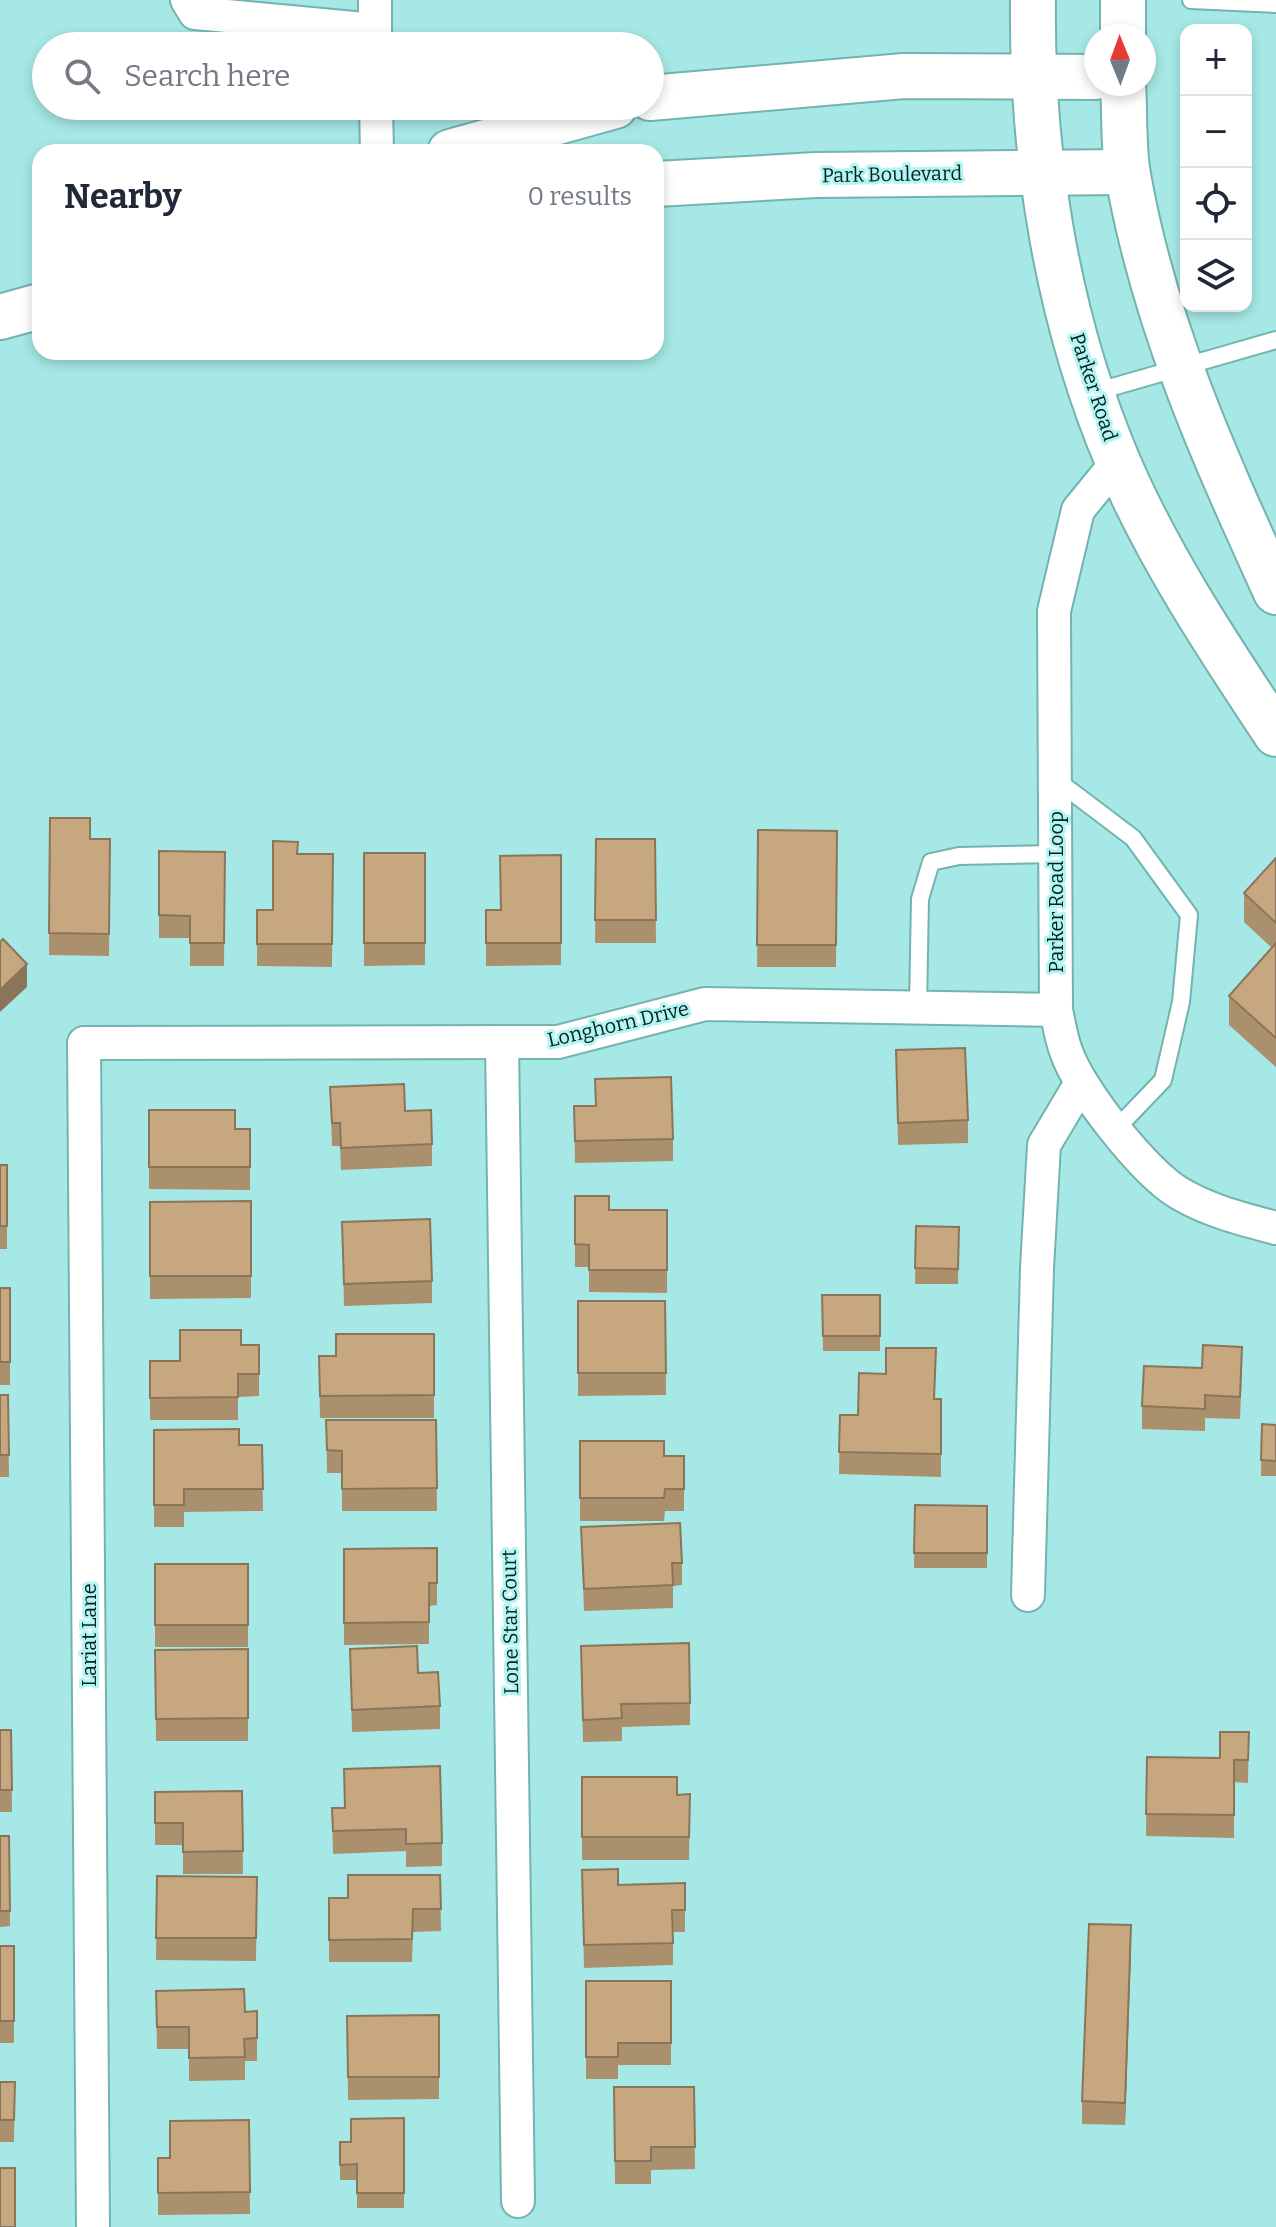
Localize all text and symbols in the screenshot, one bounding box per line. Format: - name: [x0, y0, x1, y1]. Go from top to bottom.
- north arrow: [1084, 24, 1156, 96]
- map controls: [1180, 24, 1252, 312]
- button: +: [1180, 24, 1252, 96]
- search box: [32, 32, 664, 120]
- icon: search: [60, 54, 104, 98]
- text: Search here: [124, 58, 291, 94]
- button: −: [1180, 96, 1252, 168]
- street label: Park Boulevard: [822, 161, 963, 187]
- button: locate: [1180, 168, 1252, 240]
- text: Nearby: [64, 176, 182, 217]
- text: 0 results: [527, 181, 632, 212]
- button: layers: [1180, 240, 1252, 312]
- street label: Parker Road: [1065, 330, 1123, 444]
- street label: Parker Road Loop: [1044, 811, 1068, 973]
- street label: Longhorn Drive: [545, 996, 691, 1052]
- street label: Lone Star Court: [497, 1549, 523, 1695]
- street label: Lariat Lane: [77, 1583, 101, 1687]

